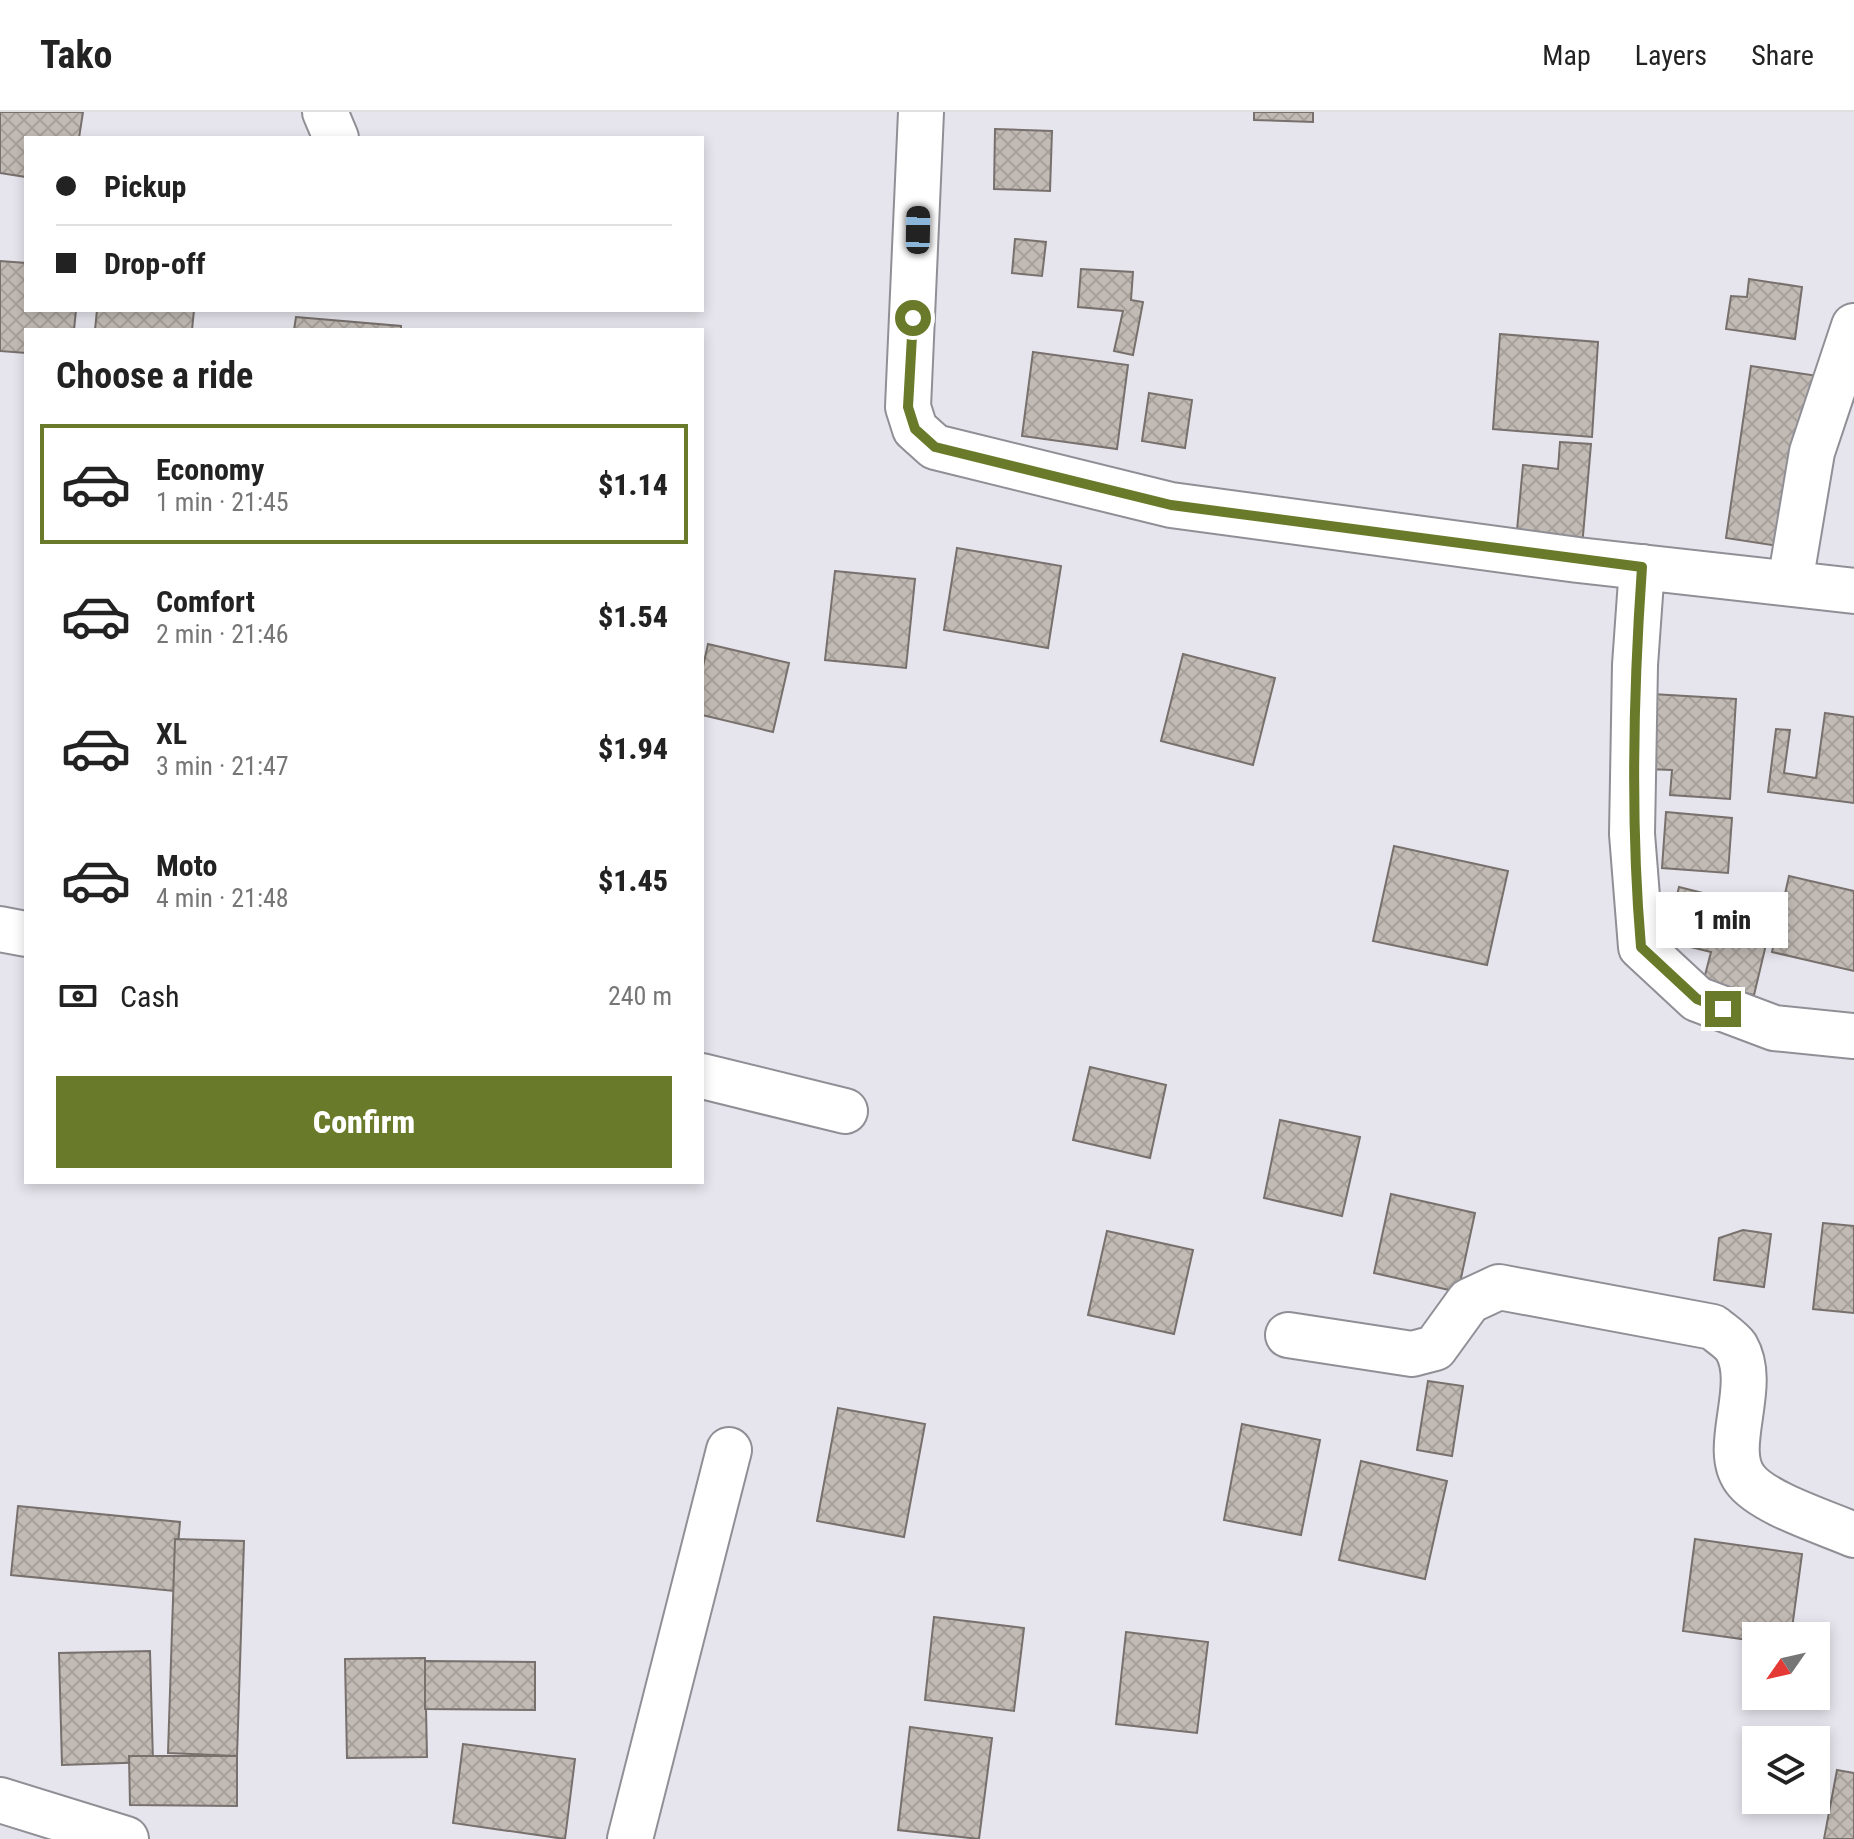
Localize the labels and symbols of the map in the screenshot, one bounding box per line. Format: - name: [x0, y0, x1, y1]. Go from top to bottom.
- car: [906, 206, 930, 254]
- route start: [895, 300, 931, 336]
- callout: 1 min: [1657, 893, 1789, 949]
- route end: [1705, 991, 1741, 1027]
- north arrow: [1742, 1622, 1830, 1710]

